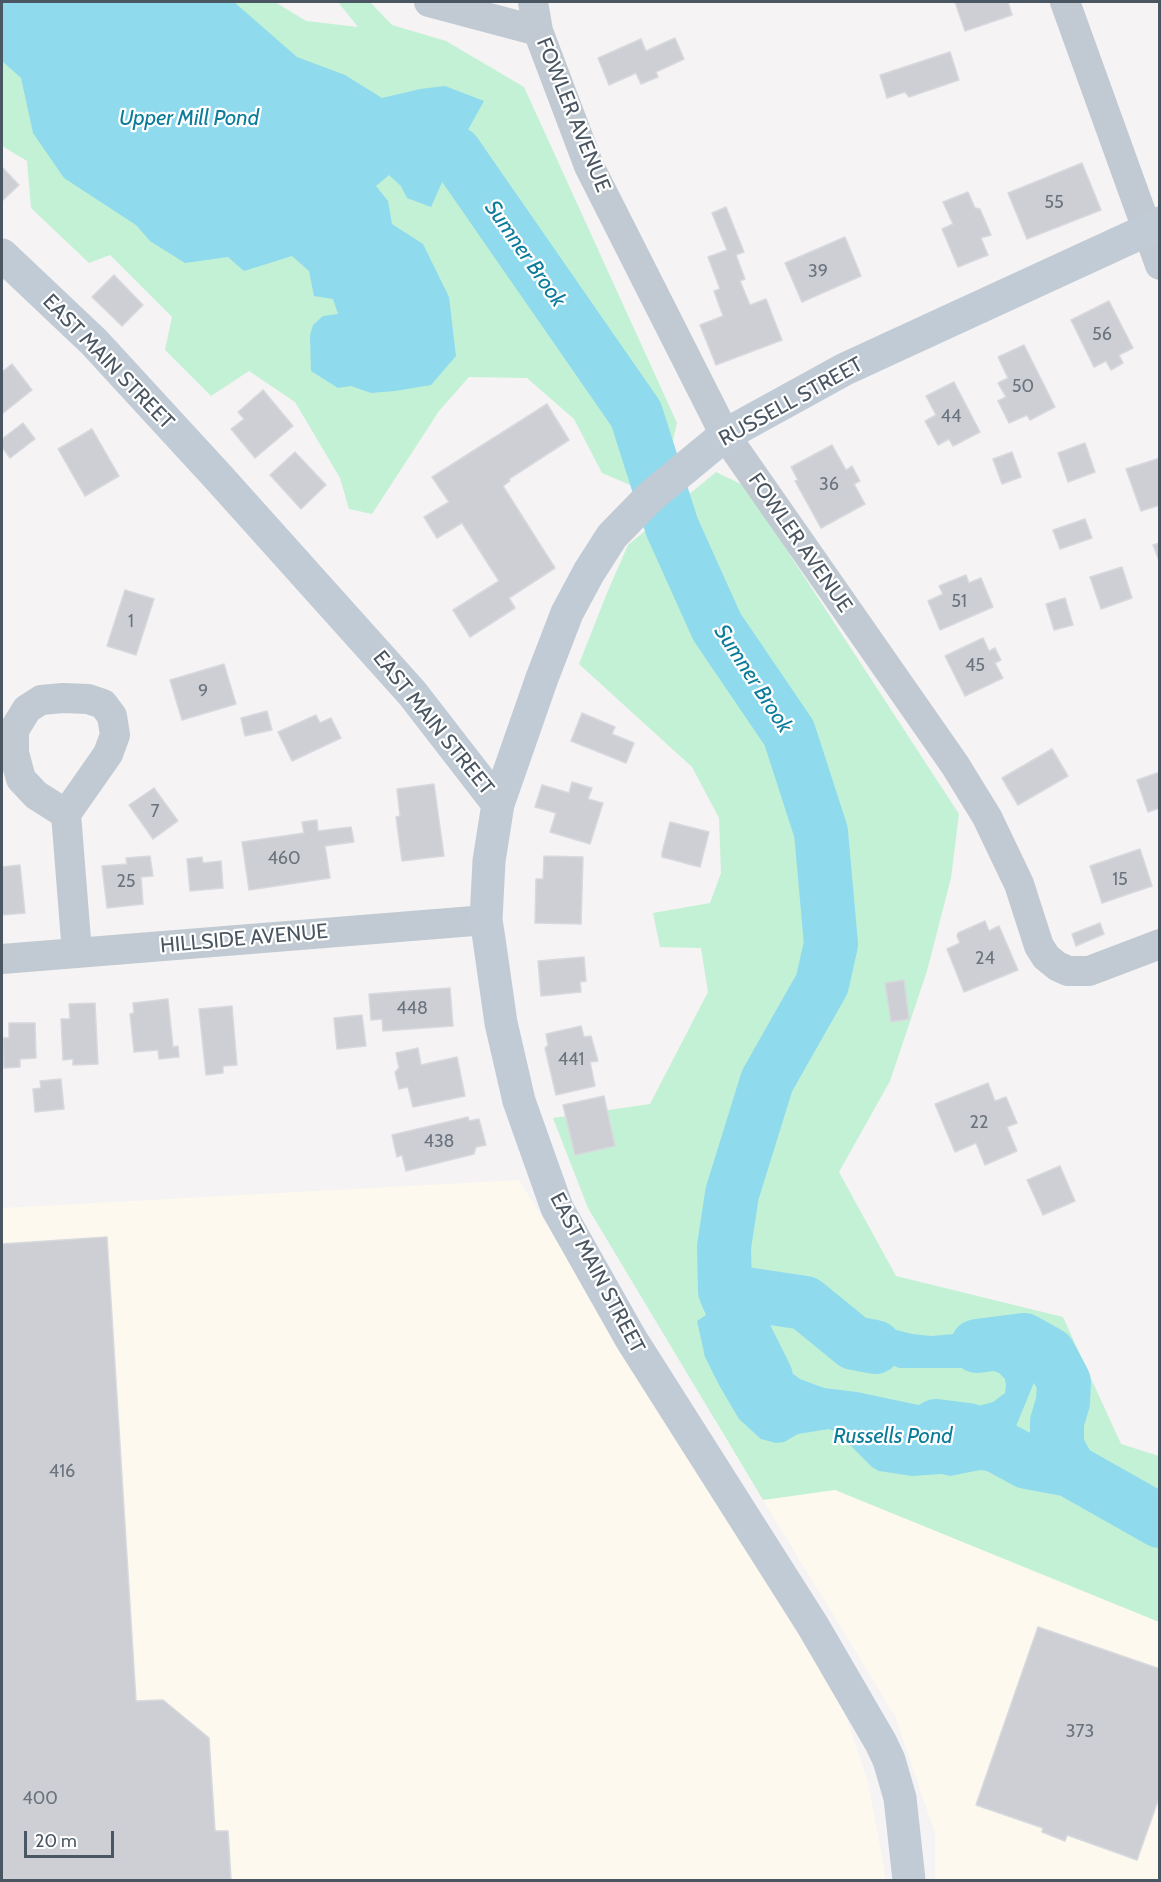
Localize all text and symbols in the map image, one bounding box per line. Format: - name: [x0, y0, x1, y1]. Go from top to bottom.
- street label: FOWLER AVENUE: [531, 34, 615, 196]
- water label: Upper Mill Pond: [119, 106, 259, 132]
- house number: 55: [1044, 192, 1064, 214]
- water label: Sumner Brook: [479, 196, 571, 312]
- house number: 39: [808, 261, 828, 283]
- street label: EAST MAIN STREET: [37, 289, 179, 435]
- house number: 56: [1092, 324, 1112, 346]
- street label: RUSSELL STREET: [715, 352, 867, 452]
- house number: 50: [1012, 376, 1034, 398]
- house number: 44: [941, 406, 961, 428]
- street label: FOWLER AVENUE: [743, 469, 857, 617]
- house number: 36: [819, 474, 839, 496]
- house number: 51: [951, 591, 967, 613]
- house number: 1: [128, 611, 134, 633]
- water label: Sumner Brook: [708, 620, 798, 738]
- street label: EAST MAIN STREET: [367, 646, 499, 800]
- house number: 45: [965, 655, 985, 677]
- house number: 9: [198, 681, 208, 703]
- house number: 7: [150, 801, 160, 823]
- house number: 460: [267, 848, 301, 870]
- house number: 15: [1112, 869, 1128, 891]
- house number: 25: [116, 871, 136, 893]
- street label: HILLSIDE AVENUE: [159, 919, 329, 959]
- house number: 24: [975, 948, 995, 970]
- house number: 448: [396, 998, 428, 1020]
- house number: 441: [558, 1049, 584, 1071]
- house number: 22: [970, 1112, 988, 1134]
- house number: 438: [423, 1131, 455, 1153]
- street label: EAST MAIN STREET: [544, 1188, 650, 1358]
- water label: Russells Pond: [833, 1424, 953, 1450]
- house number: 416: [49, 1461, 75, 1483]
- house number: 373: [1066, 1721, 1094, 1743]
- house number: 400: [22, 1788, 58, 1810]
- scale bar: [27, 1819, 117, 1857]
- text: 20 m: [35, 1830, 77, 1852]

